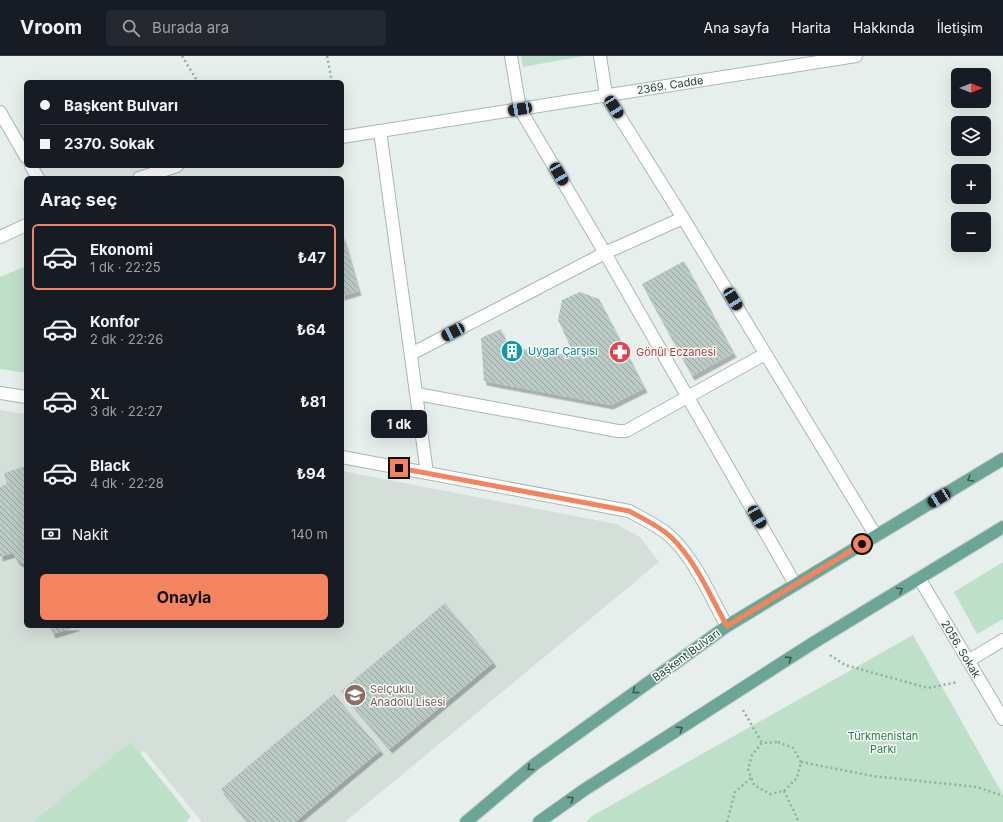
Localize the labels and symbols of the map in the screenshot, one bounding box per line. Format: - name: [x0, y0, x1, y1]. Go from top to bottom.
- north arrow: [951, 68, 991, 108]
- street label: 2369. Cadde: [636, 73, 704, 97]
- car: [603, 94, 625, 120]
- car: [507, 101, 533, 117]
- car: [548, 161, 570, 187]
- car: [722, 286, 744, 312]
- car: [440, 321, 466, 343]
- building icon: Uygar Çarşısı: [499, 338, 525, 364]
- pharmacy icon: Gönül Eczanesi: [607, 339, 633, 365]
- place label: Uygar Çarşısı: [528, 344, 598, 358]
- place label: Gönül Eczanesi: [636, 345, 716, 359]
- callout: 1 dk: [371, 410, 427, 438]
- route end: [390, 459, 408, 477]
- one-way arrow: [967, 475, 974, 482]
- car: [926, 487, 952, 509]
- car: [746, 504, 768, 530]
- route start: [853, 535, 871, 553]
- one-way arrow: [896, 588, 903, 595]
- street label: 2056. Sokak: [938, 618, 984, 680]
- street label: Başkent Bulvarı: [649, 626, 723, 684]
- one-way arrow: [785, 656, 792, 663]
- school or university icon: Selçuklu Anadolu Lisesi: [342, 682, 368, 708]
- place label: Selçuklu Anadolu Lisesi: [370, 682, 445, 709]
- one-way arrow: [633, 686, 640, 693]
- one-way arrow: [676, 726, 683, 734]
- park label: Türkmenistan Parkı: [848, 729, 918, 756]
- one-way arrow: [528, 763, 535, 770]
- one-way arrow: [566, 797, 573, 804]

